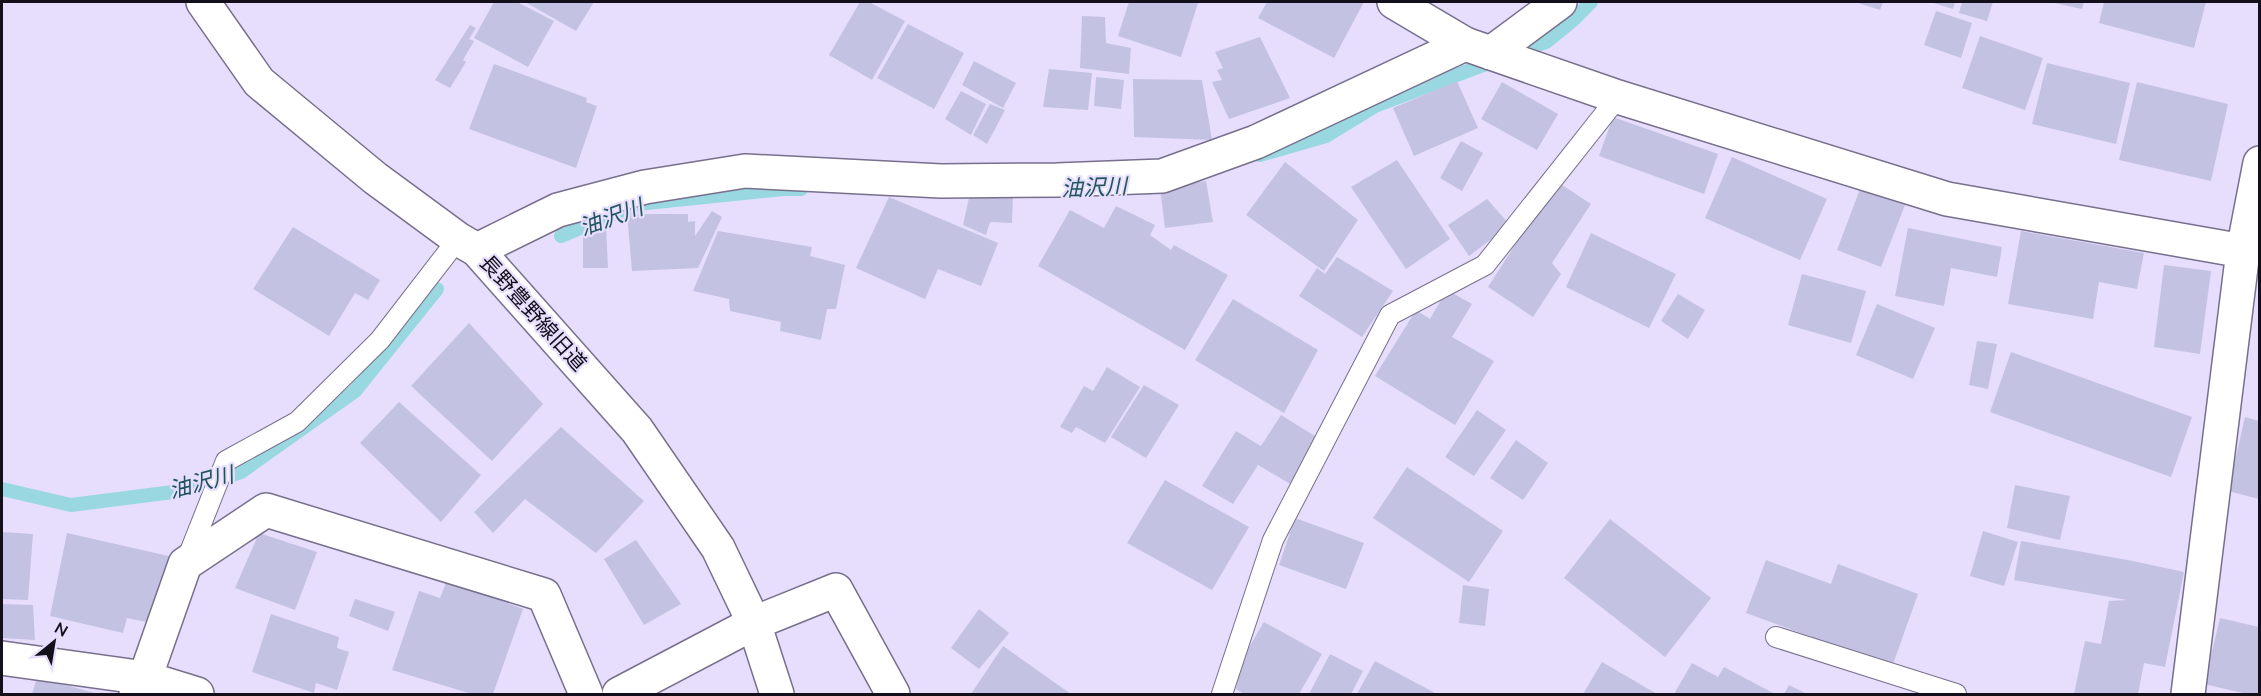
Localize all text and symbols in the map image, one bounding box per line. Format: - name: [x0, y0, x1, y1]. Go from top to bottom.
- water label: 油沢川: [1061, 172, 1129, 202]
- water label: 油沢川: [575, 192, 649, 241]
- street label: 長野豊野線旧道: [475, 249, 593, 376]
- water label: 油沢川: [165, 459, 238, 504]
- north arrow: [24, 612, 84, 672]
- text: N: [51, 617, 72, 641]

